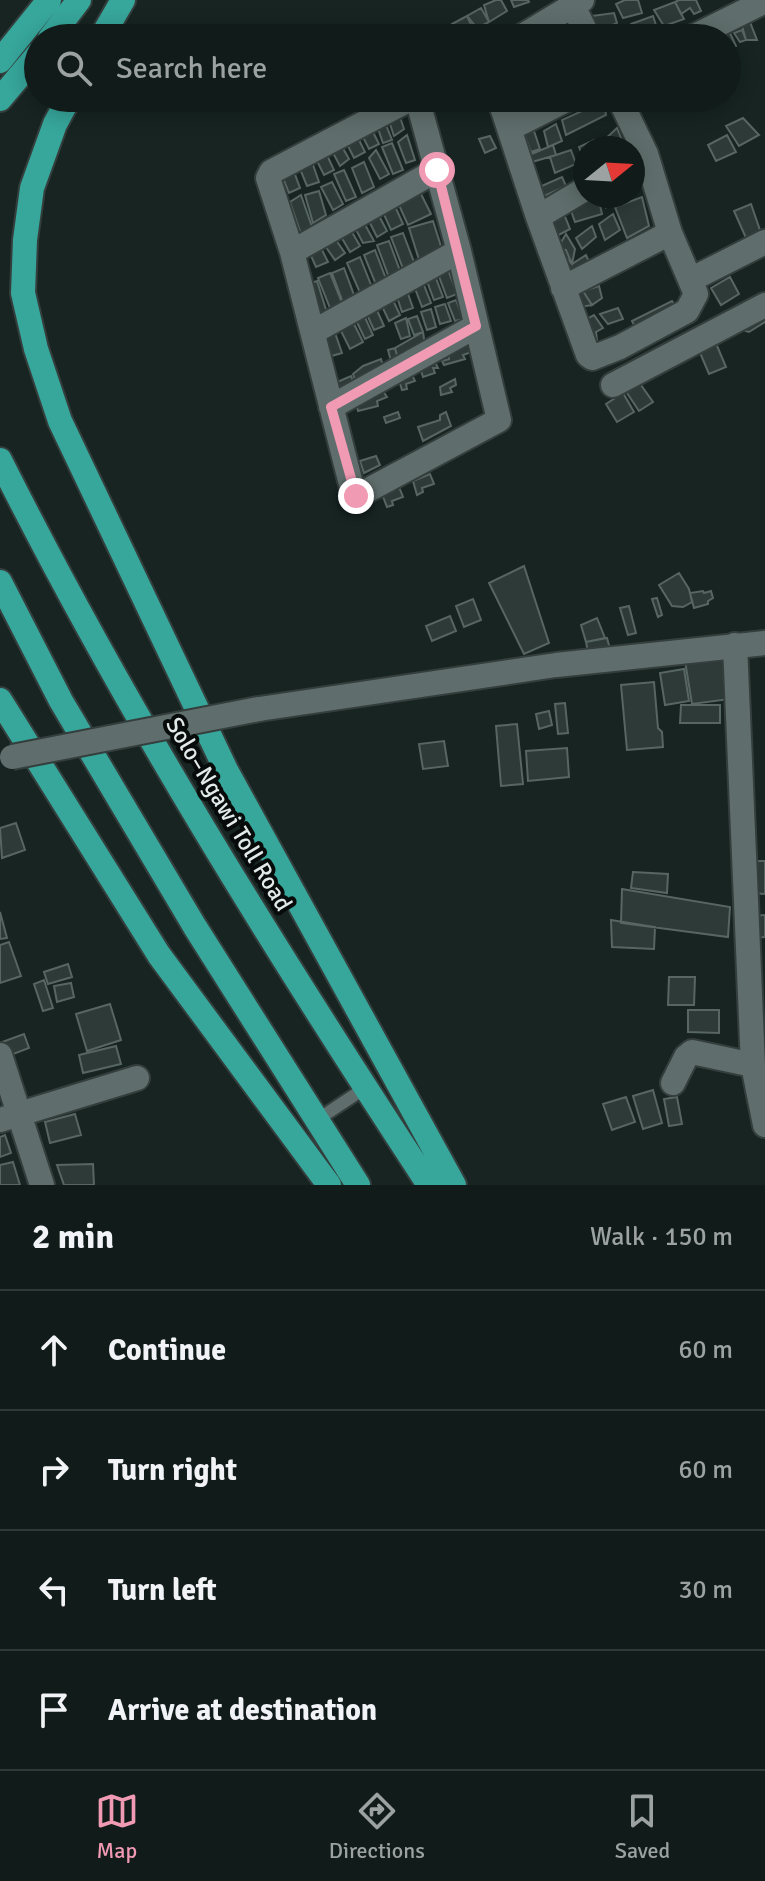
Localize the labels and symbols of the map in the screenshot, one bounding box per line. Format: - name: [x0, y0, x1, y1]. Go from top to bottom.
- north arrow: [573, 136, 645, 208]
- route start: [419, 152, 455, 188]
- route end: [338, 478, 374, 514]
- street label: Solo–Ngawi Toll Road: [159, 712, 299, 916]

